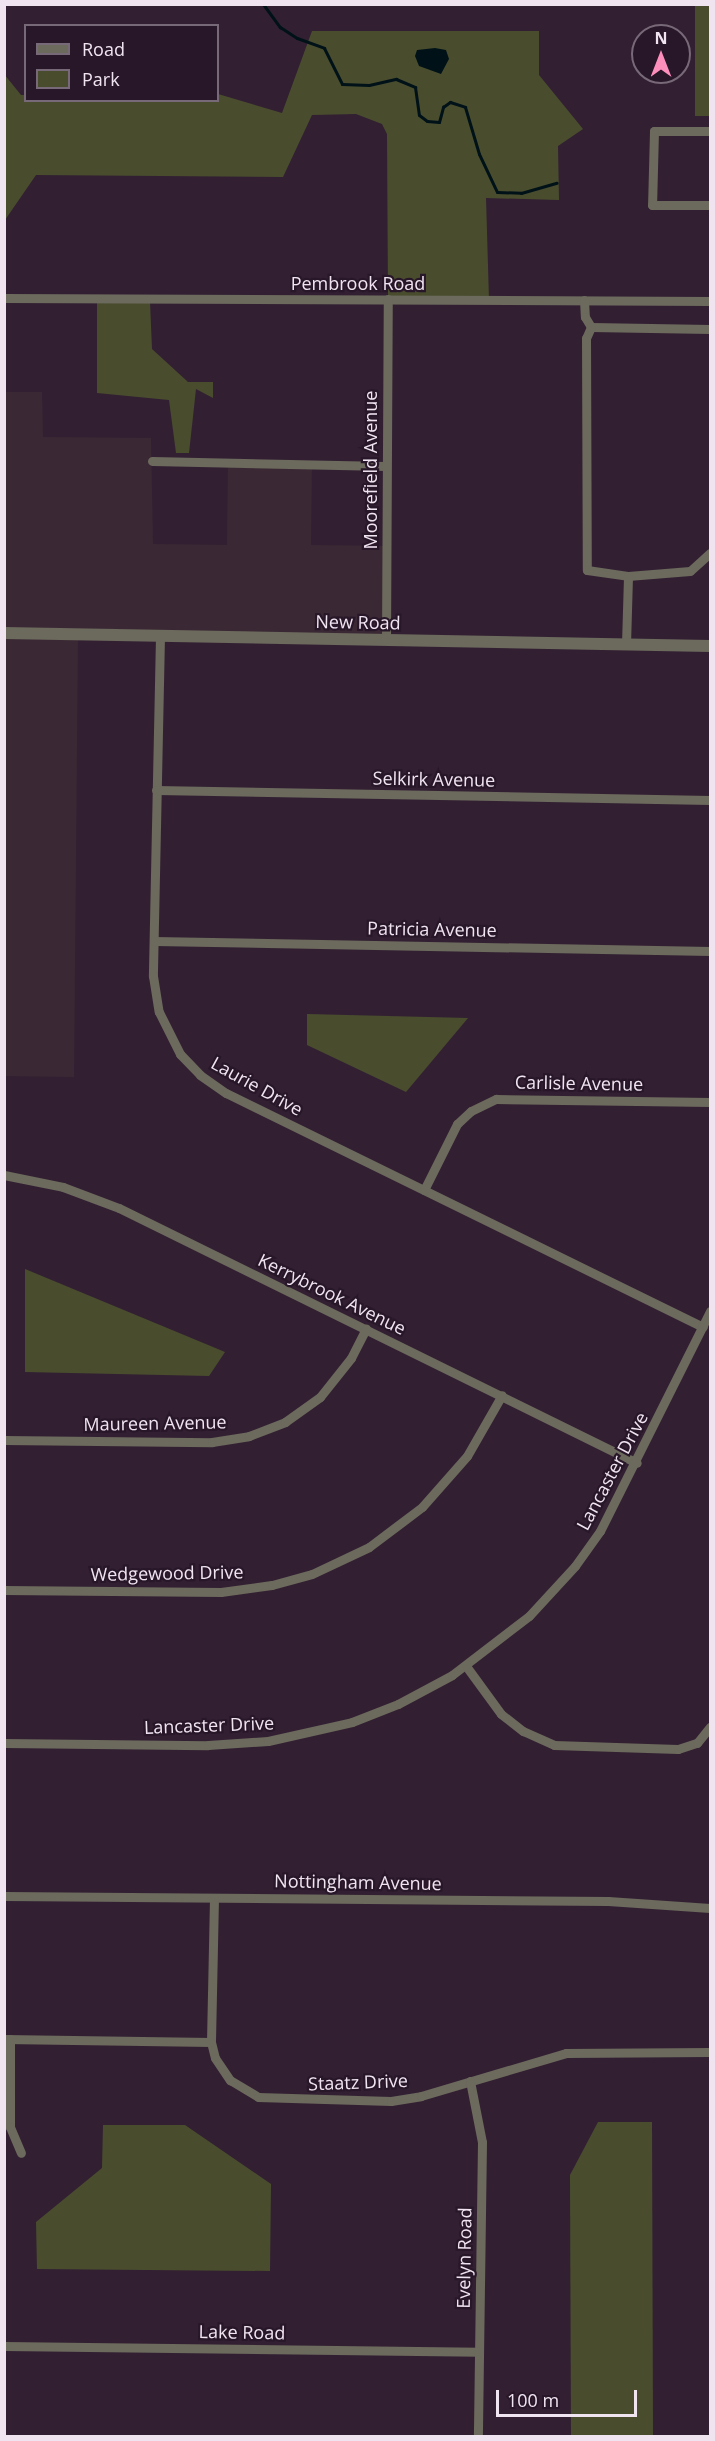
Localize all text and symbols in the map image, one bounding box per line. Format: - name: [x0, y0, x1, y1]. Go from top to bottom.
- legend: [24, 24, 219, 102]
- north arrow: [631, 24, 691, 84]
- text: N: [654, 27, 668, 49]
- text: Road: [82, 37, 125, 61]
- text: Park: [82, 67, 120, 91]
- street label: Pembrook Road: [291, 272, 425, 294]
- street label: Moorefield Avenue: [359, 391, 381, 549]
- street label: New Road: [315, 610, 401, 634]
- street label: Selkirk Avenue: [372, 767, 496, 791]
- street label: Patricia Avenue: [367, 917, 497, 941]
- street label: Laurie Drive: [208, 1052, 306, 1120]
- street label: Carlisle Avenue: [515, 1071, 643, 1095]
- street label: Kerrybrook Avenue: [255, 1249, 409, 1339]
- street label: Lancaster Drive: [572, 1408, 652, 1534]
- street label: Maureen Avenue: [83, 1411, 227, 1435]
- street label: Wedgewood Drive: [90, 1561, 244, 1585]
- street label: Lancaster Drive: [144, 1712, 274, 1738]
- street label: Nottingham Avenue: [274, 1870, 442, 1894]
- street label: Staatz Drive: [308, 2069, 408, 2095]
- street label: Evelyn Road: [452, 2207, 476, 2309]
- street label: Lake Road: [199, 2320, 285, 2344]
- scale bar: [499, 2378, 640, 2416]
- text: 100 m: [507, 2388, 559, 2412]

